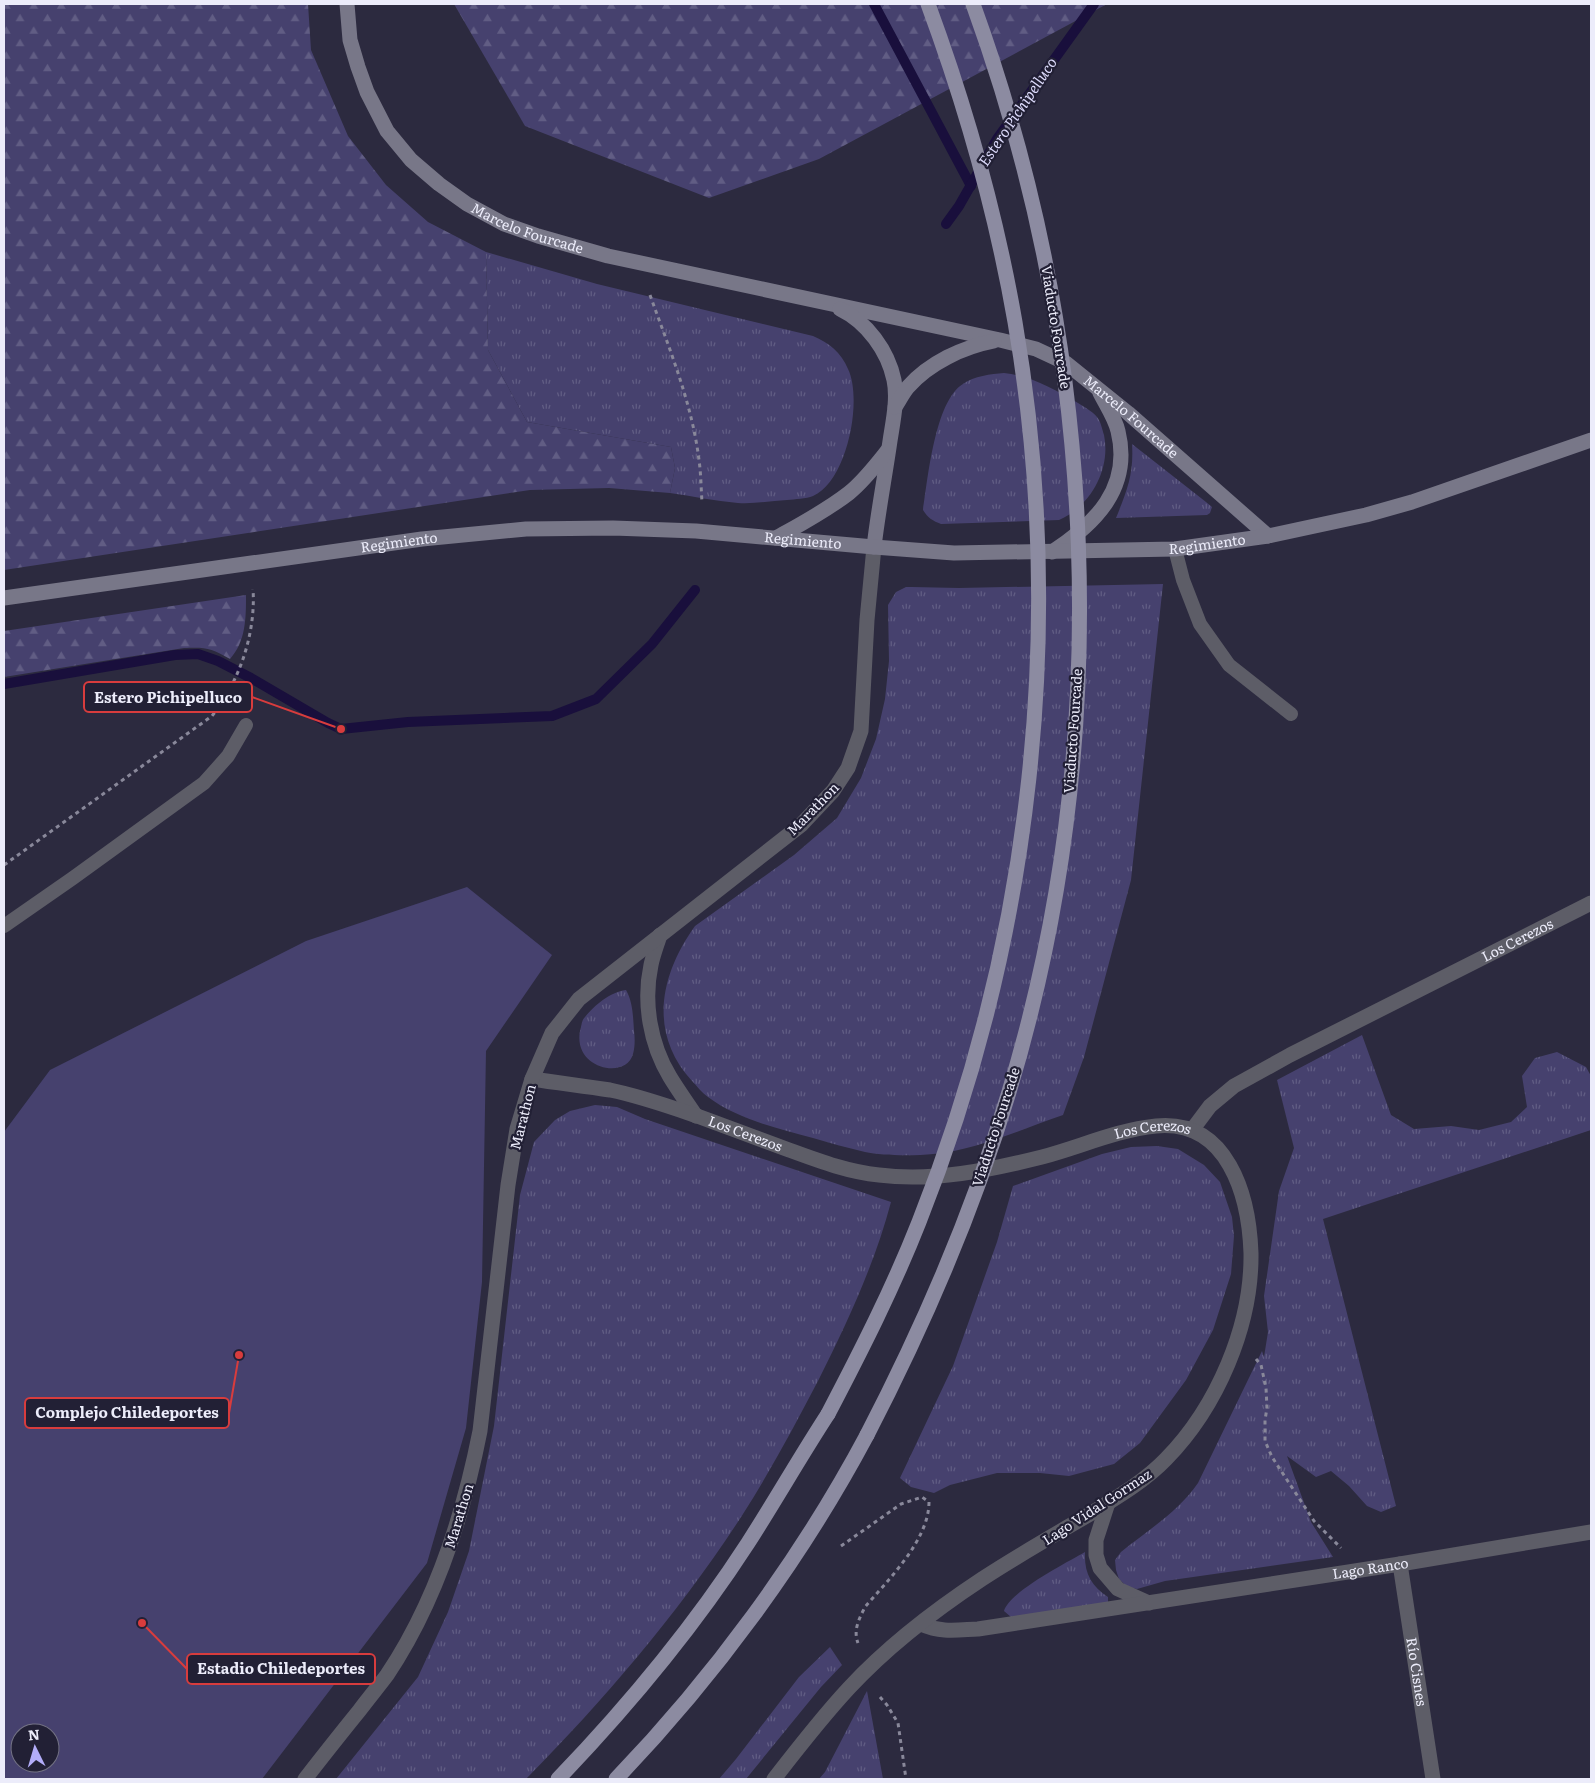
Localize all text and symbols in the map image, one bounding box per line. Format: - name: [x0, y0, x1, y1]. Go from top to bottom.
- water label: Estero Pichipelluco: [972, 52, 1062, 170]
- street label: Marcelo Fourcade: [468, 197, 586, 258]
- street label: Viaducto Fourcade: [1037, 264, 1077, 390]
- street label: Marcelo Fourcade: [1080, 370, 1183, 462]
- street label: Regimiento: [763, 526, 843, 553]
- street label: Regimiento: [359, 527, 438, 557]
- street label: Regimiento: [1168, 528, 1247, 558]
- street label: Viaducto Fourcade: [1058, 668, 1086, 794]
- callout: Estero Pichipelluco: [84, 682, 252, 712]
- text: Estero Pichipelluco: [94, 685, 242, 708]
- street label: Marathon: [782, 777, 843, 839]
- street label: Los Cerezos: [1478, 913, 1556, 966]
- street label: Viaducto Fourcade: [966, 1064, 1024, 1189]
- street label: Marathon: [504, 1082, 540, 1152]
- street label: Los Cerezos: [706, 1110, 785, 1156]
- street label: Los Cerezos: [1111, 1115, 1194, 1143]
- callout: Complejo Chiledeportes: [25, 1398, 229, 1428]
- text: Complejo Chiledeportes: [35, 1400, 219, 1423]
- street label: Lago Vidal Gormaz: [1038, 1463, 1155, 1549]
- street label: Marathon: [439, 1481, 477, 1551]
- street label: Lago Ranco: [1331, 1552, 1410, 1583]
- street label: Río Cisnes: [1402, 1636, 1433, 1707]
- callout: Estadio Chiledeportes: [187, 1654, 375, 1684]
- text: Estadio Chiledeportes: [197, 1656, 365, 1679]
- north arrow: [10, 1723, 60, 1773]
- text: N: [27, 1724, 41, 1745]

